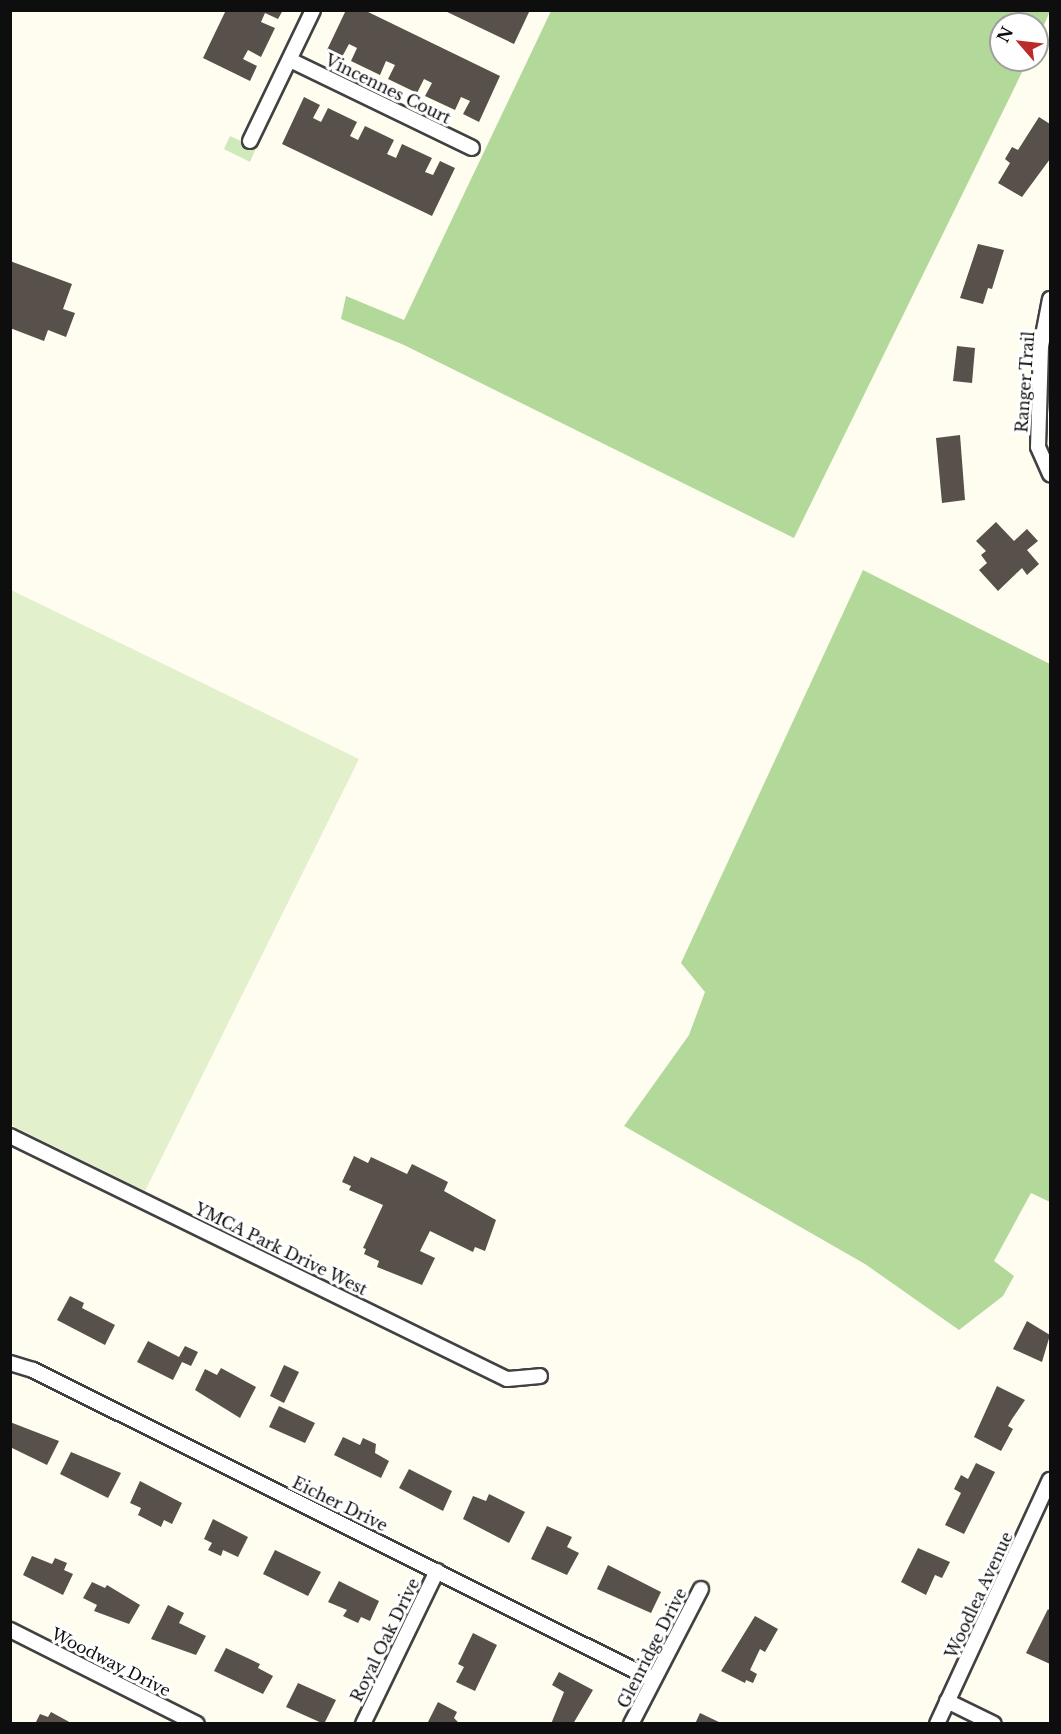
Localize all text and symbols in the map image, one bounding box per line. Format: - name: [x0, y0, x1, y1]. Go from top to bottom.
- north arrow: [989, 12, 1049, 72]
- text: N: [993, 23, 1017, 46]
- street label: Vincennes Court: [322, 50, 454, 128]
- street label: Ranger Trail: [1012, 330, 1038, 434]
- street label: YMCA Park Drive West: [191, 1199, 371, 1299]
- street label: Eicher Drive: [289, 1473, 391, 1535]
- street label: Woodlea Avenue: [941, 1528, 1017, 1662]
- street label: Royal Oak Drive: [347, 1575, 423, 1705]
- street label: Glenridge Drive: [613, 1585, 691, 1711]
- street label: Woodway Drive: [48, 1624, 174, 1700]

